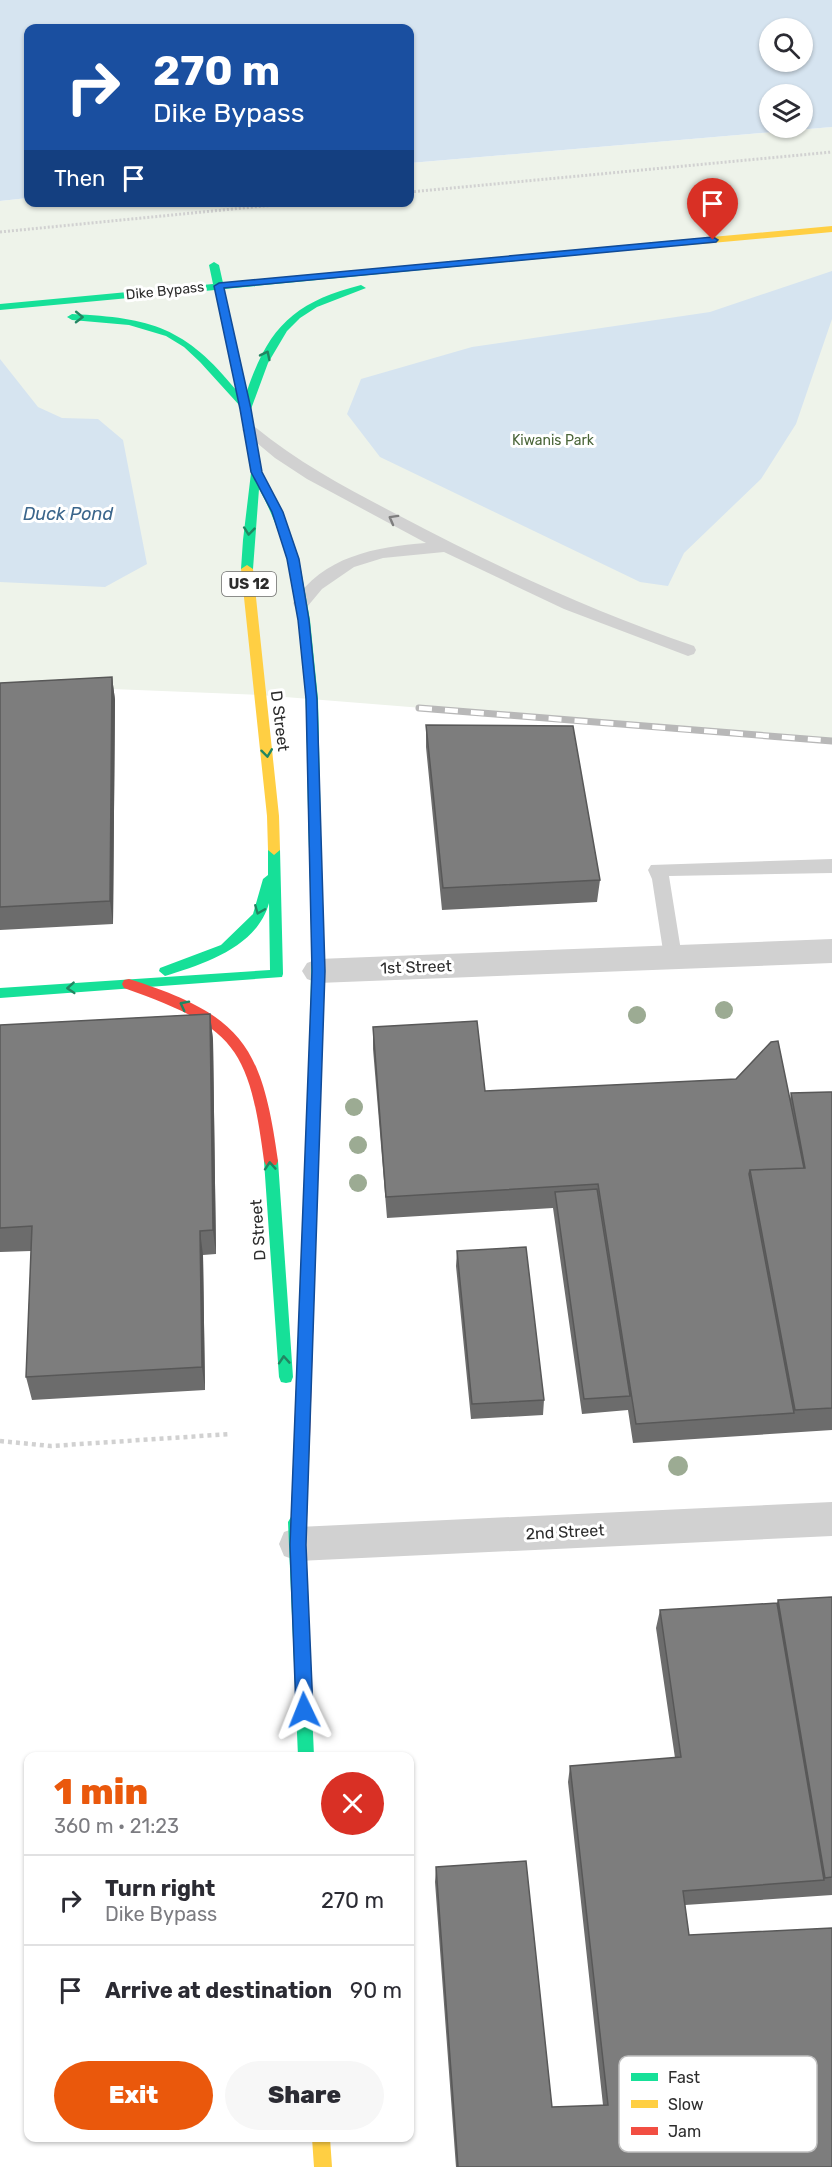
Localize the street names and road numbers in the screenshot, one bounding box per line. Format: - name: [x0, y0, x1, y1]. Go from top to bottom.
- street label: Dike Bypass: [125, 278, 205, 304]
- road number: US 12: [222, 572, 276, 596]
- street label: D Street: [267, 689, 293, 753]
- street label: 1st Street: [380, 956, 452, 978]
- street label: D Street: [246, 1199, 270, 1261]
- street label: 2nd Street: [525, 1520, 605, 1544]

